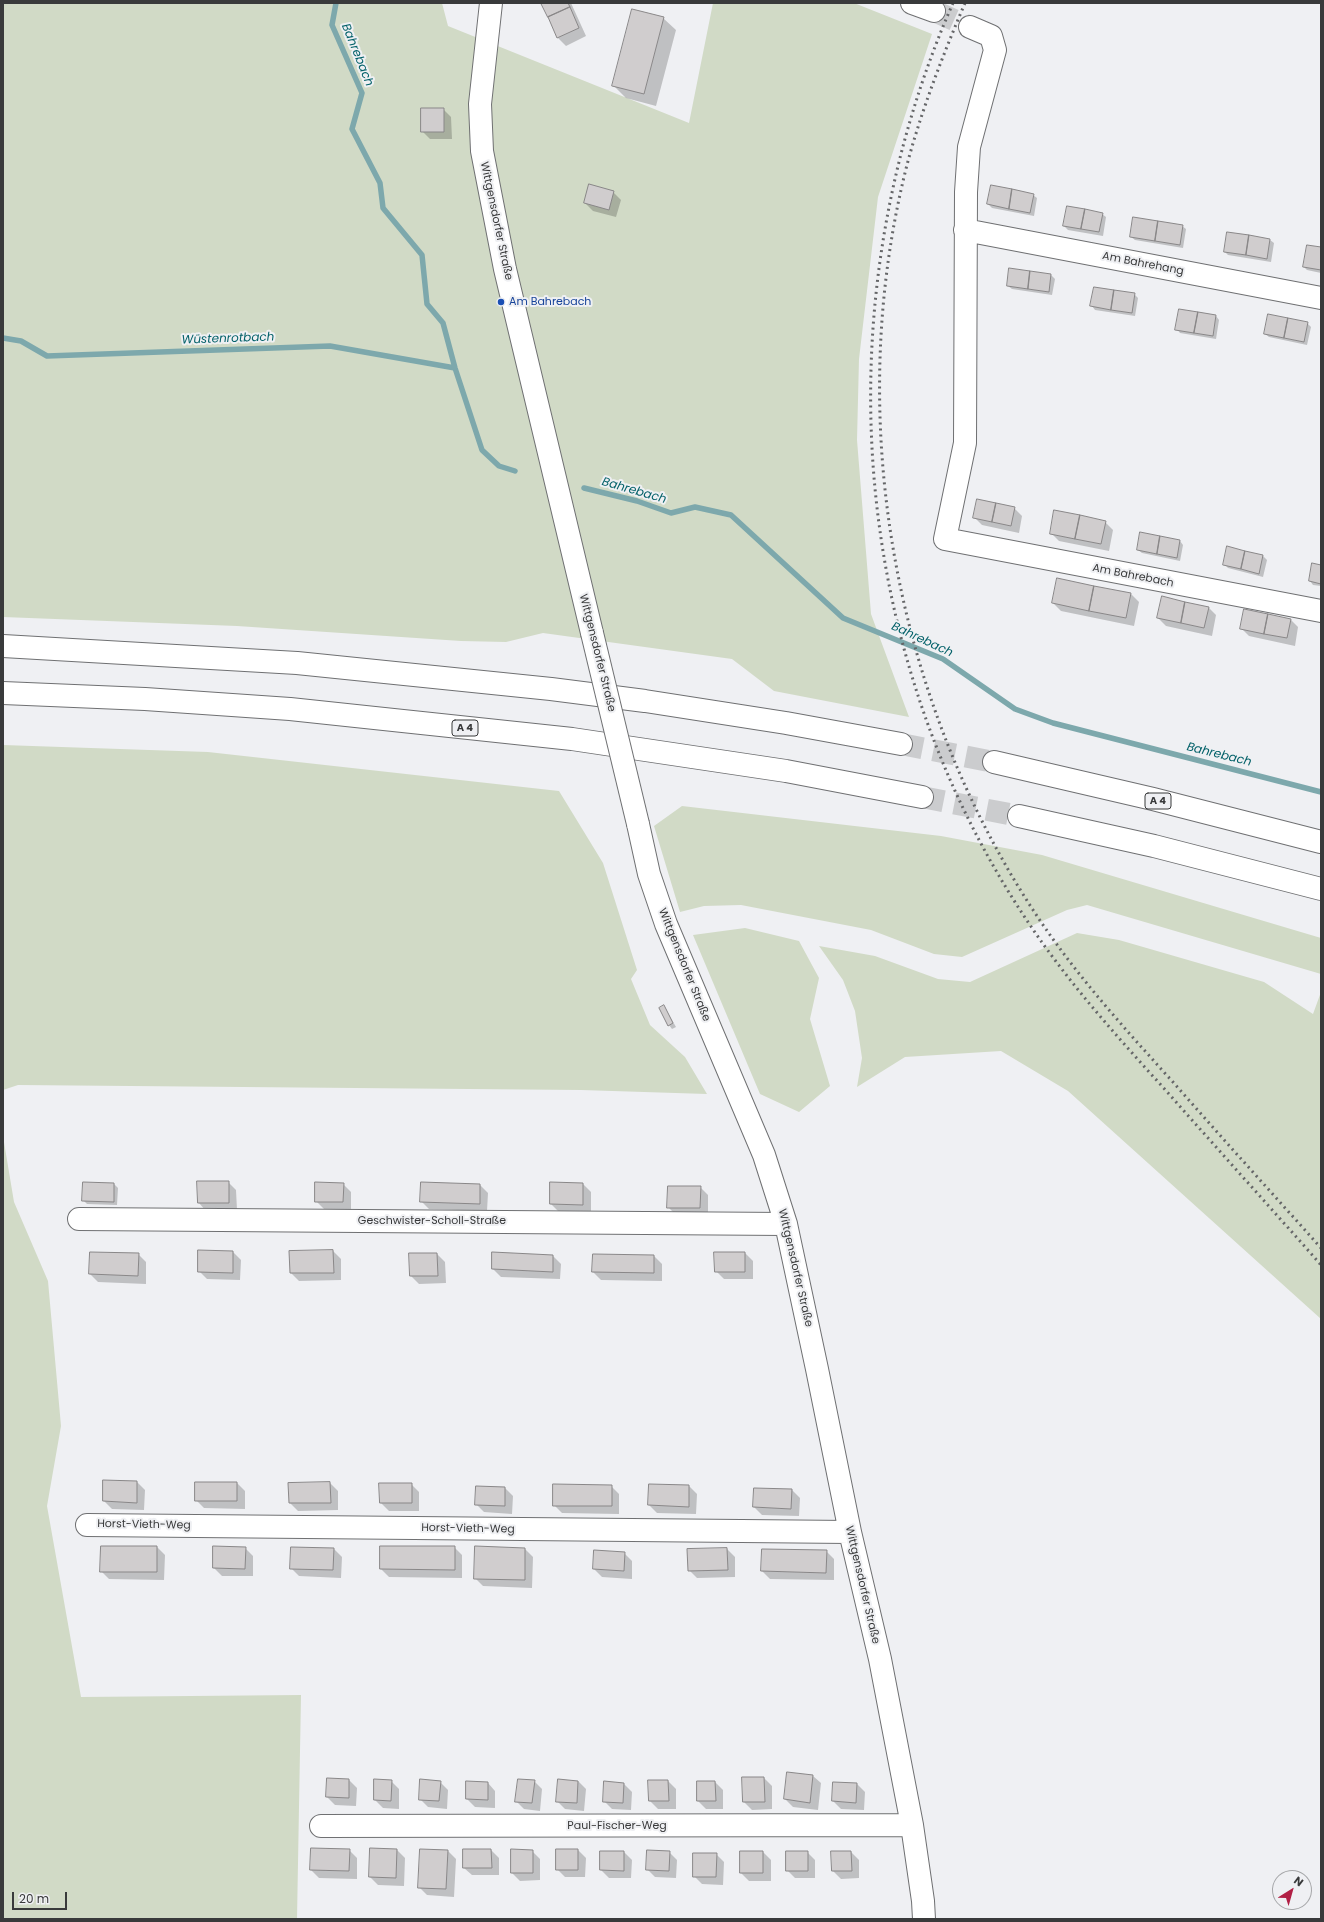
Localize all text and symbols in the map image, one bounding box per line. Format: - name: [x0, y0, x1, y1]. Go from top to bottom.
- water label: Bahrebach: [338, 22, 376, 88]
- street label: Wittgensdorfer Straße: [477, 161, 515, 281]
- street label: Am Bahrehang: [1101, 250, 1185, 278]
- place label: Am Bahrebach: [509, 295, 591, 309]
- marker: Am Bahrebach: [496, 297, 506, 307]
- water label: Wüstenrotbach: [181, 330, 275, 348]
- water label: Bahrebach: [600, 475, 668, 507]
- street label: Am Bahrebach: [1091, 562, 1175, 590]
- street label: Wittgensdorfer Straße: [576, 593, 618, 713]
- water label: Bahrebach: [889, 619, 955, 661]
- road number: A 4: [452, 720, 478, 736]
- water label: Bahrebach: [1185, 740, 1253, 770]
- road number: A 4: [1145, 793, 1171, 809]
- street label: Wittgensdorfer Straße: [655, 906, 713, 1024]
- street label: Wittgensdorfer Straße: [775, 1208, 815, 1328]
- street label: Geschwister-Scholl-Straße: [358, 1214, 506, 1228]
- street label: Horst-Vieth-Weg: [97, 1518, 191, 1532]
- street label: Horst-Vieth-Weg: [421, 1522, 515, 1536]
- street label: Wittgensdorfer Straße: [842, 1525, 882, 1645]
- street label: Paul-Fischer-Weg: [567, 1819, 667, 1833]
- north arrow: [1272, 1870, 1312, 1910]
- text: N: [1290, 1872, 1307, 1890]
- scale bar: [14, 1884, 69, 1910]
- text: 20 m: [19, 1890, 49, 1907]

